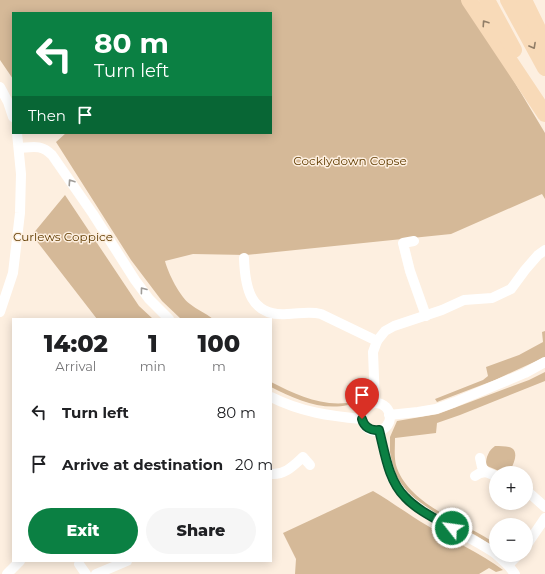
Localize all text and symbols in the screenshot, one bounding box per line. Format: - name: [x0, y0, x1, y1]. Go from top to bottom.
- one-way arrow: [482, 20, 490, 27]
- text: 80 m: [94, 26, 169, 60]
- icon: left: [28, 28, 80, 80]
- one-way arrow: [529, 42, 536, 49]
- text: Turn left: [94, 60, 169, 82]
- icon: arrive: [74, 104, 96, 126]
- text: Then: [28, 106, 66, 125]
- park label: Cocklydown Copse: [293, 153, 407, 168]
- one-way arrow: [68, 179, 76, 186]
- park label: Curlews Coppice: [13, 229, 113, 244]
- one-way arrow: [140, 288, 147, 295]
- text: 14:02: [44, 329, 108, 358]
- text: 1: [148, 329, 158, 358]
- text: 100: [198, 329, 240, 358]
- text: Arrival: [55, 358, 96, 374]
- text: min: [140, 358, 166, 374]
- text: m: [212, 358, 226, 374]
- pin: [345, 378, 379, 419]
- icon: arrive: [351, 384, 373, 406]
- icon: left: [28, 401, 50, 423]
- text: Turn left: [62, 403, 129, 422]
- text: 80 m: [217, 403, 256, 422]
- icon: arrive: [28, 453, 50, 475]
- text: Arrive at destination: [62, 455, 223, 474]
- text: 20 m: [235, 455, 273, 474]
- map controls: [489, 466, 533, 562]
- button: +: [489, 466, 533, 510]
- position arrow: [431, 507, 473, 549]
- button: Exit: [28, 508, 138, 554]
- button: Share: [146, 508, 256, 554]
- button: −: [489, 518, 533, 562]

